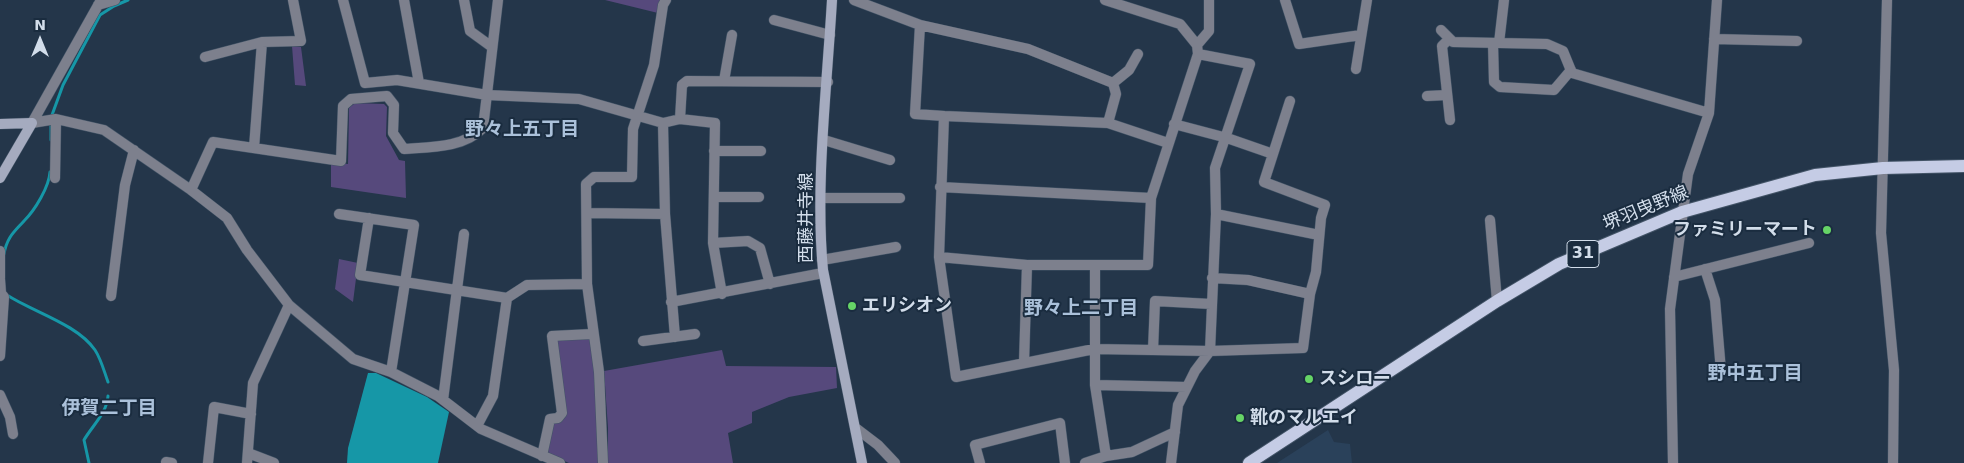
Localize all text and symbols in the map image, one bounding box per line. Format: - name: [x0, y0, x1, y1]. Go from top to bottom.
- north arrow: [15, 15, 65, 65]
- text: N: [34, 17, 46, 33]
- district label: 野々上五丁目: [465, 119, 579, 141]
- street label: 西藤井寺線: [796, 173, 818, 263]
- street label: 堺羽曳野線: [1600, 182, 1692, 236]
- place label: ファミリーマート: [1673, 219, 1817, 241]
- marker: ファミリーマート: [1821, 224, 1833, 236]
- road number: 31: [1567, 240, 1599, 268]
- place label: エリシオン: [862, 295, 952, 317]
- district label: 野々上二丁目: [1024, 298, 1138, 320]
- marker: エリシオン: [846, 300, 858, 312]
- district label: 野中五丁目: [1708, 363, 1802, 385]
- place label: スシロー: [1319, 368, 1391, 390]
- marker: スシロー: [1303, 373, 1315, 385]
- district label: 伊賀二丁目: [62, 398, 156, 420]
- place label: 靴のマルエイ: [1250, 407, 1358, 429]
- marker: 靴のマルエイ: [1234, 412, 1246, 424]

